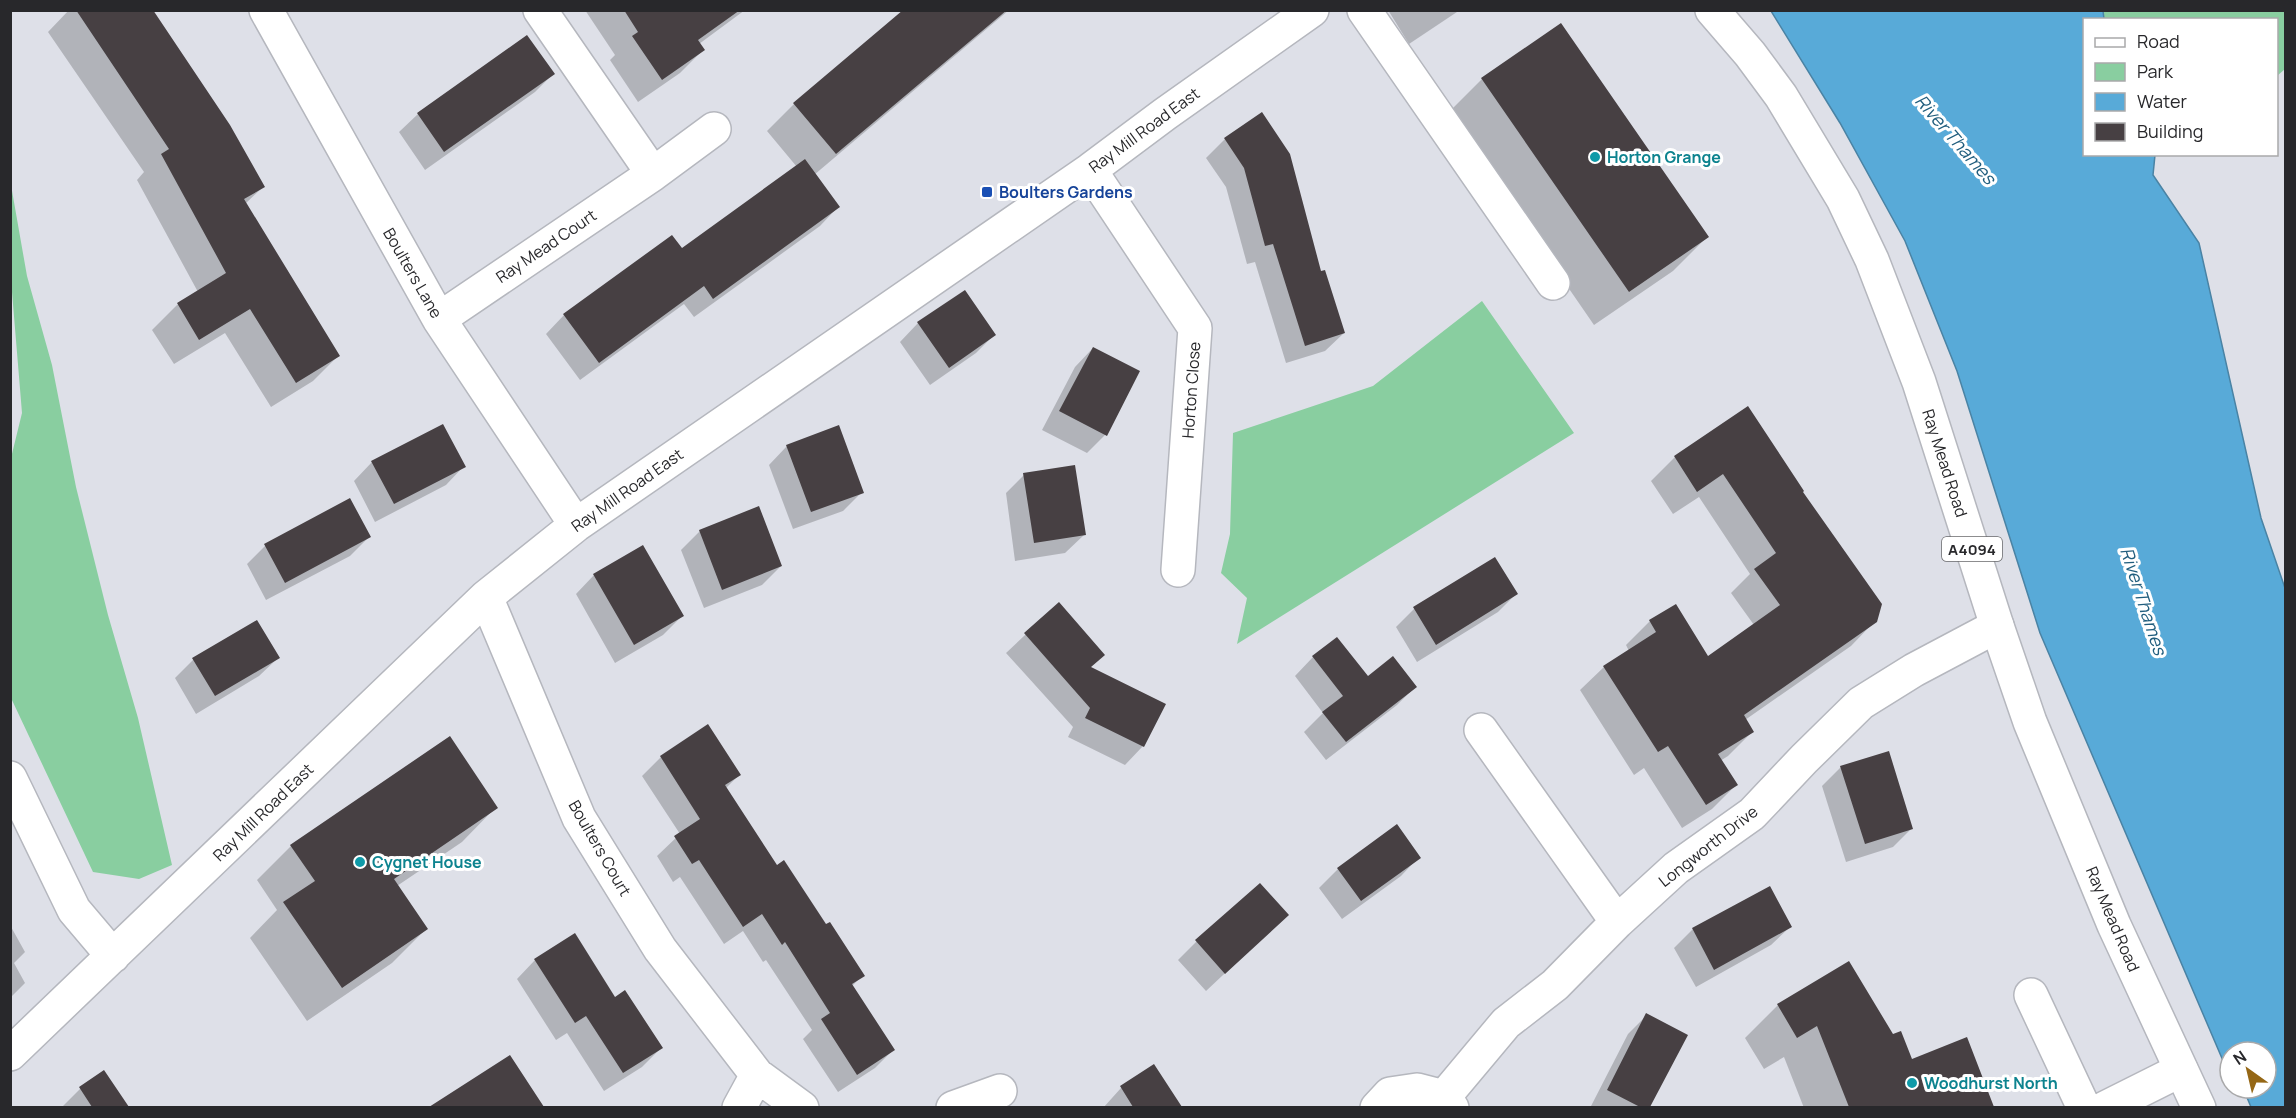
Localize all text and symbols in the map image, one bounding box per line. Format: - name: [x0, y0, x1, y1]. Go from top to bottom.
- legend: [2083, 18, 2278, 156]
- text: Road: [2137, 29, 2180, 53]
- text: Park: [2137, 59, 2174, 83]
- street label: Ray Mill Road East: [1084, 82, 1204, 178]
- water label: River Thames: [1910, 89, 2003, 190]
- text: Water: [2137, 89, 2187, 113]
- text: Building: [2137, 119, 2203, 143]
- place label: Horton Grange: [1607, 146, 1721, 168]
- marker: Horton Grange: [1588, 150, 1602, 164]
- place label: Boulters Gardens: [999, 181, 1133, 203]
- marker: Boulters Gardens: [980, 185, 994, 199]
- street label: Ray Mead Court: [491, 204, 601, 288]
- street label: Boulters Lane: [378, 224, 448, 322]
- street label: Horton Close: [1177, 341, 1205, 439]
- street label: Ray Mead Road: [1917, 406, 1973, 520]
- street label: Ray Mill Road East: [567, 443, 687, 537]
- road number: A4094: [1942, 537, 2002, 561]
- water label: River Thames: [2115, 544, 2173, 659]
- street label: Ray Mill Road East: [208, 758, 318, 866]
- street label: Boulters Court: [564, 796, 636, 900]
- street label: Longworth Drive: [1654, 800, 1762, 892]
- place label: Cygnet House: [372, 851, 482, 873]
- marker: Cygnet House: [353, 855, 367, 869]
- street label: Ray Mead Road: [2081, 863, 2145, 975]
- north arrow: [2218, 1040, 2278, 1100]
- text: N: [2229, 1045, 2251, 1070]
- place label: Woodhurst North: [1924, 1072, 2058, 1094]
- marker: Woodhurst North: [1905, 1076, 1919, 1090]

